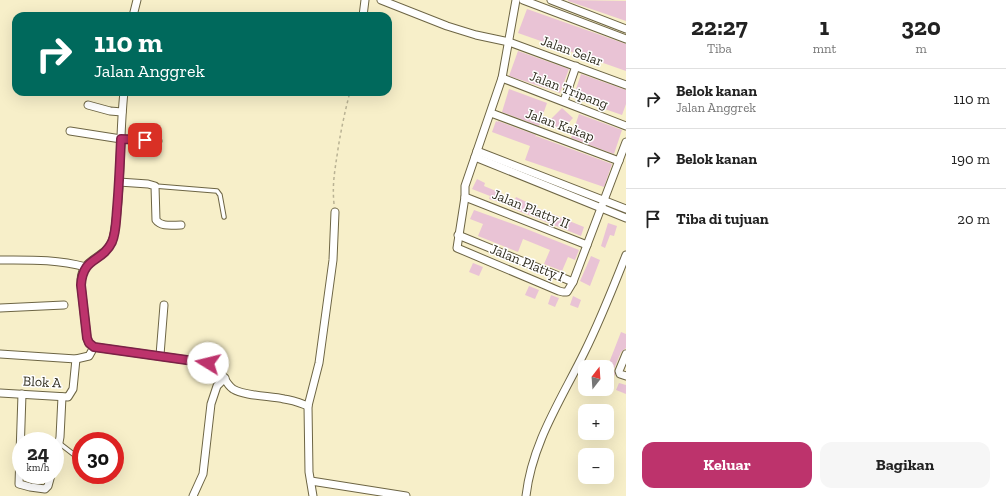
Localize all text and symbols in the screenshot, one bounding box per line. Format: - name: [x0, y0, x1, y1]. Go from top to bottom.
- text: 22:27: [691, 12, 748, 41]
- text: 1: [820, 12, 829, 41]
- text: 320: [901, 12, 941, 41]
- text: 110 m: [94, 26, 163, 59]
- icon: right: [28, 28, 80, 80]
- street label: Jalan Selar: [539, 32, 605, 70]
- text: Tiba: [707, 41, 732, 56]
- text: mnt: [813, 41, 836, 56]
- text: m: [915, 41, 927, 56]
- text: Jalan Anggrek: [94, 60, 205, 82]
- street label: Jalan Tripang: [527, 67, 611, 113]
- text: Belok kanan: [676, 82, 757, 100]
- icon: right: [642, 88, 664, 110]
- text: 110 m: [953, 90, 990, 108]
- text: Jalan Anggrek: [676, 100, 756, 115]
- street label: Jalan Kakap: [523, 105, 597, 145]
- pin: [128, 123, 162, 157]
- icon: arrive: [134, 129, 156, 151]
- icon: right: [642, 148, 664, 170]
- text: Belok kanan: [676, 150, 757, 168]
- text: 190 m: [951, 150, 990, 168]
- street label: Jalan Platty II: [490, 186, 572, 232]
- icon: arrive: [642, 208, 664, 230]
- text: Tiba di tujuan: [676, 210, 769, 228]
- text: 20 m: [957, 210, 990, 228]
- street label: Jalan Platty I: [488, 241, 566, 285]
- position arrow: [187, 342, 229, 384]
- north arrow: [578, 360, 614, 396]
- map controls: [578, 360, 614, 484]
- street label: Blok A: [22, 373, 63, 392]
- button: +: [578, 404, 614, 440]
- speed limit sign: 30: [72, 432, 124, 484]
- text: 24: [27, 441, 49, 465]
- button: Keluar: [642, 442, 812, 488]
- button: Bagikan: [820, 442, 990, 488]
- button: −: [578, 448, 614, 484]
- text: km/h: [27, 462, 49, 474]

